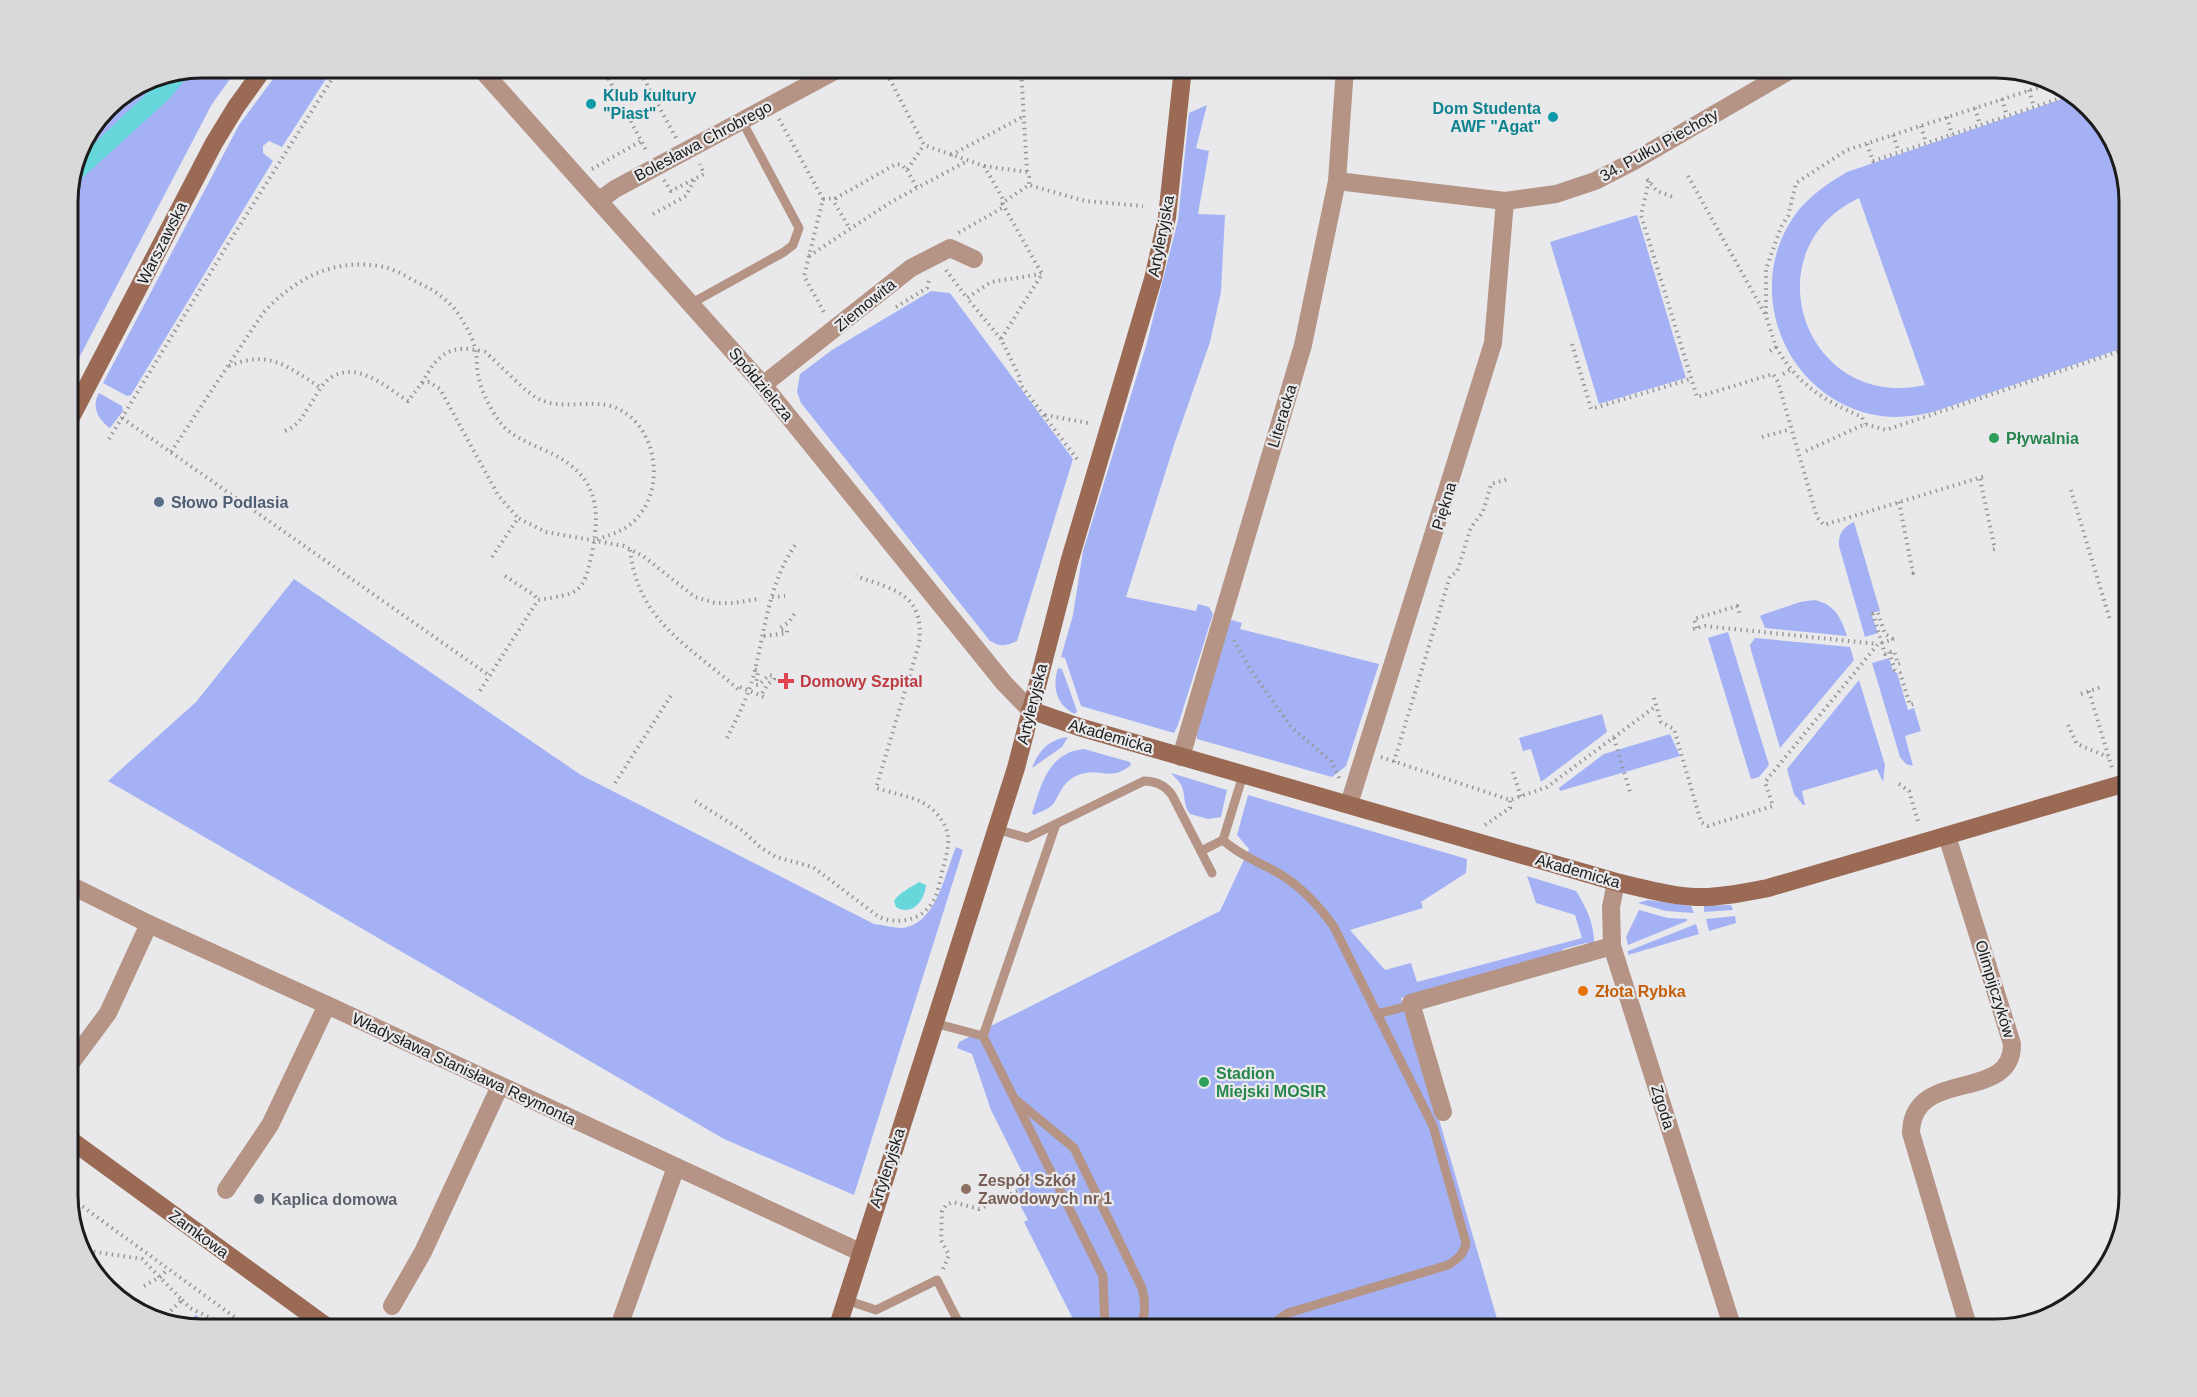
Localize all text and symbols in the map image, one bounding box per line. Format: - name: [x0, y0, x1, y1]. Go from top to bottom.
- place label: Klub kultury "Piast": [603, 87, 696, 122]
- marker: Klub kultury "Piast": [584, 97, 598, 111]
- street label: Bolesława Chrobrego: [631, 98, 775, 184]
- place label: Dom Studenta AWF "Agat": [1433, 100, 1541, 135]
- street label: 34. Pułku Piechoty: [1597, 105, 1721, 185]
- marker: Dom Studenta AWF "Agat": [1546, 110, 1560, 124]
- street label: Artyleryjska: [1145, 194, 1177, 278]
- street label: Warszawska: [134, 199, 190, 287]
- street label: Ziemowita: [831, 275, 899, 335]
- street label: Spółdzielcza: [726, 344, 796, 424]
- street label: Literacka: [1264, 382, 1300, 450]
- place label: Pływalnia: [2006, 430, 2079, 447]
- marker: Pływalnia: [1987, 431, 2001, 445]
- street label: Piękna: [1429, 480, 1459, 532]
- place label: Słowo Podlasia: [171, 494, 288, 511]
- marker: Słowo Podlasia: [152, 495, 166, 509]
- street label: Artyleryjska: [1014, 662, 1050, 746]
- marker: Domowy Szpital: [777, 672, 795, 690]
- place label: Domowy Szpital: [800, 673, 923, 690]
- street label: Akademicka: [1067, 716, 1155, 756]
- street label: Akademicka: [1534, 851, 1622, 891]
- street label: Olimpijczyków: [1972, 938, 2018, 1040]
- place label: Złota Rybka: [1595, 983, 1686, 1000]
- marker: Złota Rybka: [1576, 984, 1590, 998]
- street label: Władysława Stanisława Reymonta: [350, 1010, 579, 1128]
- place label: Stadion Miejski MOSIR: [1216, 1065, 1327, 1100]
- marker: Stadion Miejski MOSIR: [1197, 1075, 1211, 1089]
- street label: Zgoda: [1648, 1083, 1678, 1131]
- street label: Artyleryjska: [866, 1126, 908, 1210]
- place label: Zespół Szkół Zawodowych nr 1: [978, 1172, 1112, 1207]
- marker: Zespół Szkół Zawodowych nr 1: [959, 1182, 973, 1196]
- place label: Kaplica domowa: [271, 1191, 397, 1208]
- marker: Kaplica domowa: [252, 1192, 266, 1206]
- street label: Zamkowa: [166, 1207, 232, 1261]

